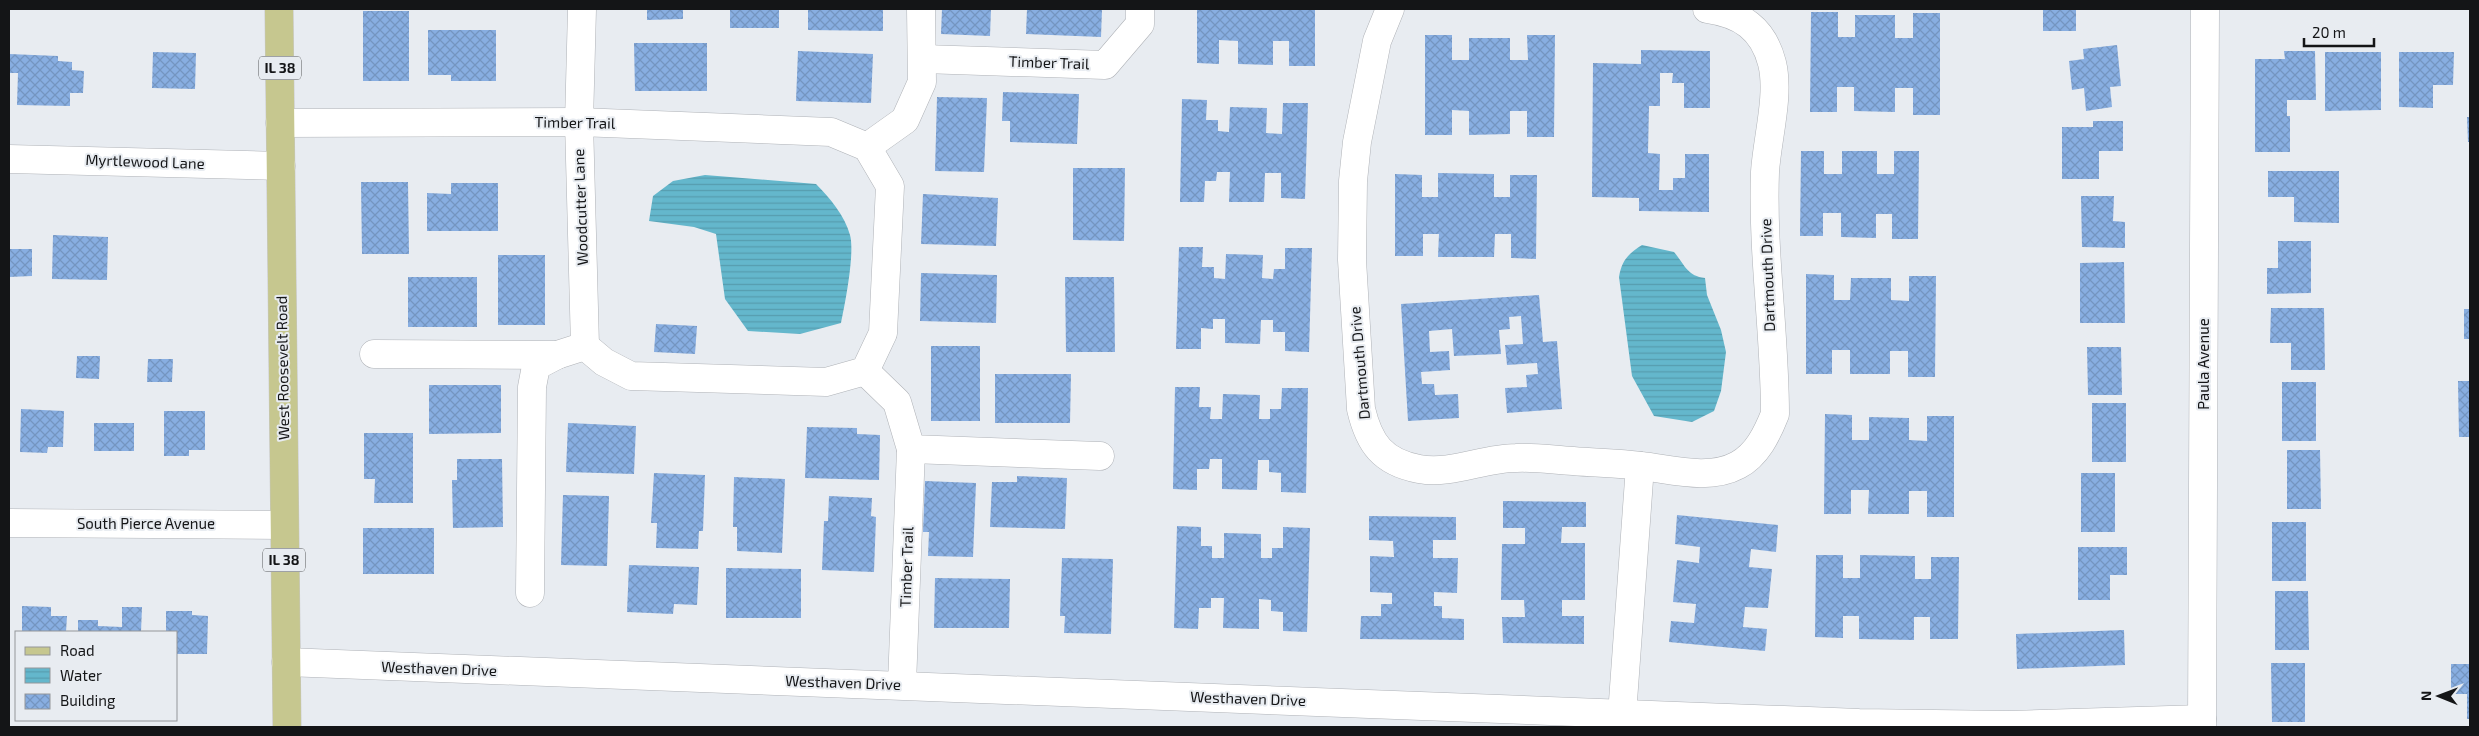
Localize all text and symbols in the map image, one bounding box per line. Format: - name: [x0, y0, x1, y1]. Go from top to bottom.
- scale bar: [2304, 15, 2374, 47]
- text: 20 m: [2312, 23, 2346, 41]
- street label: Timber Trail: [1008, 52, 1090, 72]
- road number: IL 38: [259, 56, 301, 80]
- street label: Timber Trail: [535, 112, 616, 132]
- street label: Woodcutter Lane: [569, 148, 591, 266]
- street label: Myrtlewood Lane: [85, 150, 205, 172]
- street label: Dartmouth Drive: [1756, 218, 1778, 332]
- street label: West Roosevelt Road: [272, 296, 292, 440]
- street label: Dartmouth Drive: [1345, 306, 1373, 420]
- street label: Paula Avenue: [2194, 318, 2212, 410]
- street label: South Pierce Avenue: [77, 514, 215, 532]
- street label: Timber Trail: [896, 526, 916, 608]
- road number: IL 38: [263, 548, 305, 572]
- legend: [15, 631, 178, 721]
- text: Road: [60, 641, 95, 659]
- street label: Westhaven Drive: [381, 657, 497, 679]
- text: Water: [60, 666, 102, 684]
- street label: Westhaven Drive: [785, 671, 901, 693]
- north arrow: [2414, 671, 2464, 721]
- street label: Westhaven Drive: [1190, 687, 1306, 709]
- text: Building: [60, 691, 116, 709]
- text: N: [2417, 691, 2434, 701]

